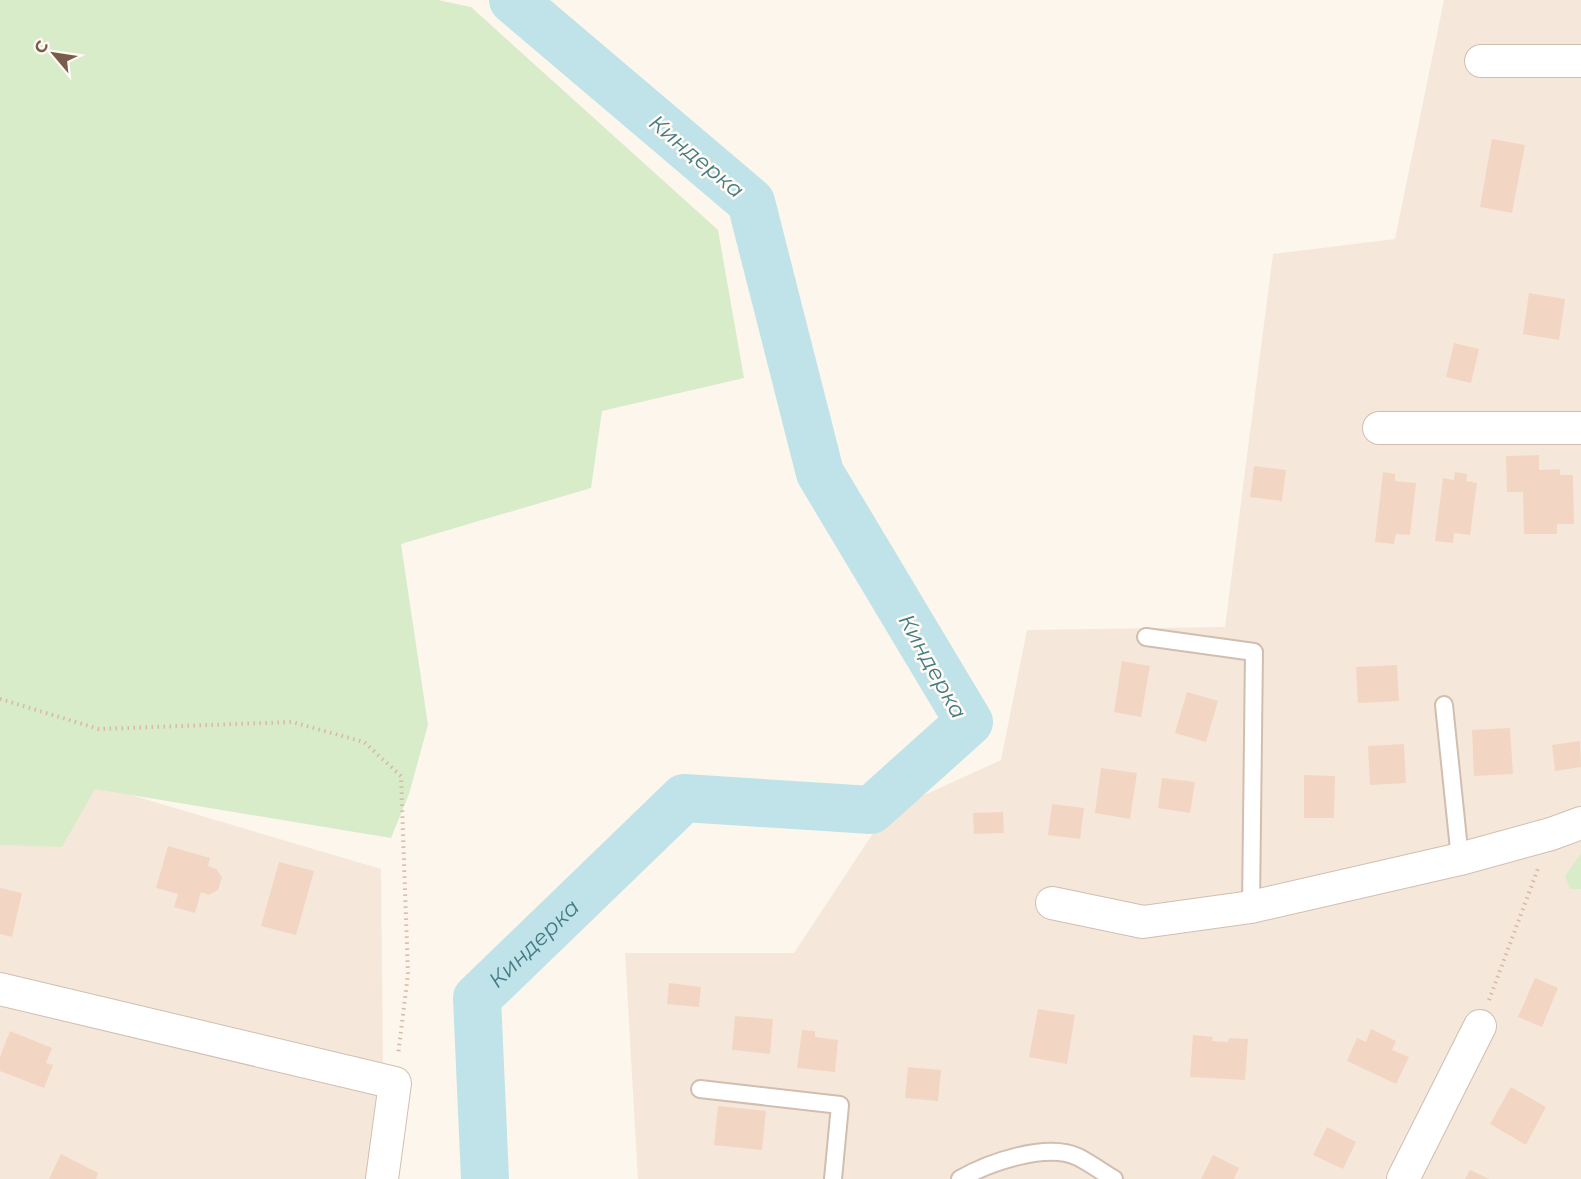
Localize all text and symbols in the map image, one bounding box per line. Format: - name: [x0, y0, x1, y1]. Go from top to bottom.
- north arrow: [24, 24, 84, 84]
- text: С: [30, 37, 53, 57]
- water label: Киндерка: [644, 109, 750, 204]
- water label: Киндерка: [893, 609, 972, 723]
- water label: Киндерка: [483, 894, 585, 994]

